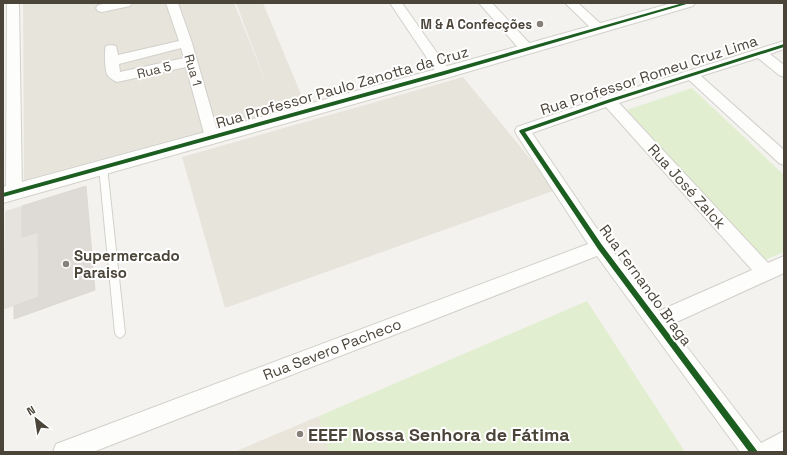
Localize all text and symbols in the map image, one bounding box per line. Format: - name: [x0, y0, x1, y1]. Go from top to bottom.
- place label: M & A Confecções: [420, 16, 532, 33]
- marker: M & A Confecções: [535, 19, 545, 29]
- street label: Rua Professor Romeu Cruz Lima: [538, 31, 760, 119]
- street label: Rua Professor Paulo Zanotta da Cruz: [214, 42, 470, 132]
- street label: Rua 1: [180, 52, 206, 88]
- street label: Rua 5: [135, 57, 173, 82]
- street label: Rua José Zalck: [644, 140, 730, 232]
- street label: Rua Fernando Braga: [596, 221, 697, 350]
- place label: Supermercado Paraiso: [74, 246, 180, 282]
- marker: Supermercado Paraiso: [61, 259, 71, 269]
- street label: Rua Severo Pacheco: [260, 314, 404, 384]
- north arrow: [16, 399, 56, 439]
- text: N: [24, 402, 38, 418]
- place label: EEEF Nossa Senhora de Fátima: [308, 423, 570, 446]
- marker: EEEF Nossa Senhora de Fátima: [295, 429, 305, 439]

